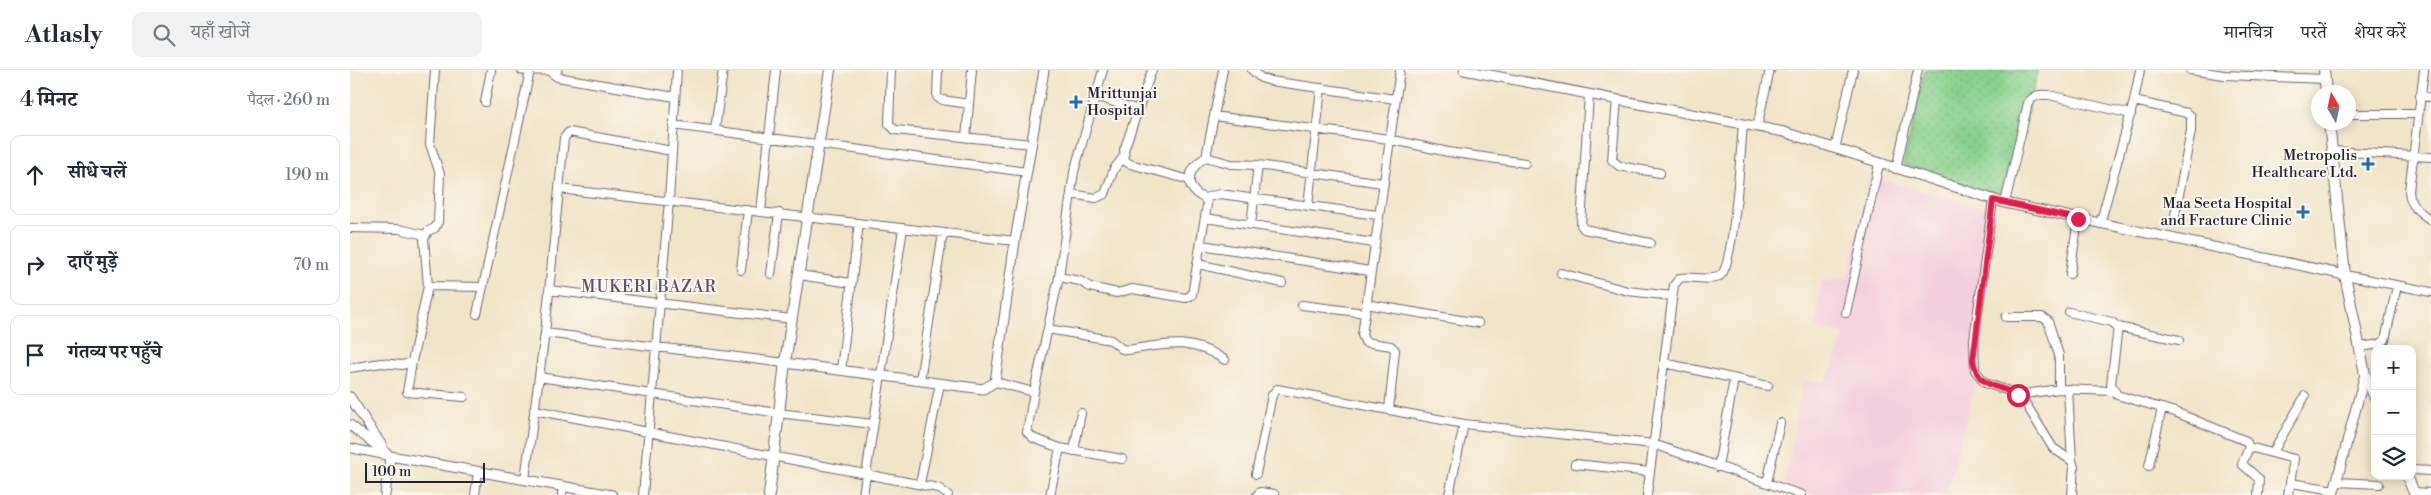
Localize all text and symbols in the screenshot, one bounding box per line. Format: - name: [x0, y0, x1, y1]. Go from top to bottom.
- search box: [132, 12, 482, 57]
- text: Atlasly: [25, 20, 102, 50]
- text: यहाँ खोजें: [190, 20, 250, 44]
- icon: search: [150, 21, 178, 49]
- text: मानचित्र: [2224, 21, 2273, 44]
- text: परतें: [2301, 21, 2327, 44]
- text: शेयर करें: [2355, 21, 2406, 44]
- place label: Mrittunjai Hospital: [1087, 84, 1157, 120]
- north arrow: [2311, 85, 2356, 130]
- text: 4 मिनट: [20, 87, 77, 113]
- text: पैदल · 260 m: [248, 90, 330, 110]
- marker: Mrittunjai Hospital: [1069, 95, 1083, 109]
- place label: Metropolis Healthcare Ltd.: [2252, 146, 2357, 182]
- marker: Metropolis Healthcare Ltd.: [2361, 157, 2375, 171]
- text: सीधे चलें: [68, 160, 126, 184]
- icon: ahead: [21, 161, 49, 189]
- text: 190 m: [285, 165, 329, 185]
- place label: Maa Seeta Hospital and Fracture Clinic: [2161, 194, 2293, 230]
- marker: Maa Seeta Hospital and Fracture Clinic: [2296, 205, 2310, 219]
- route end: [2067, 208, 2090, 231]
- text: दाएँ मुड़ें: [68, 250, 118, 274]
- icon: right: [21, 251, 49, 279]
- text: 70 m: [293, 255, 329, 275]
- district label: MUKERI BAZAR: [581, 277, 717, 297]
- text: गंतव्य पर पहुँचे: [68, 340, 162, 364]
- icon: arrive: [21, 341, 49, 369]
- map controls: [2371, 345, 2416, 480]
- button: +: [2371, 345, 2416, 390]
- route start: [2007, 384, 2030, 407]
- button: −: [2371, 390, 2416, 435]
- button: layers: [2371, 435, 2416, 480]
- scale bar: [365, 460, 485, 483]
- text: 100 m: [372, 463, 411, 481]

